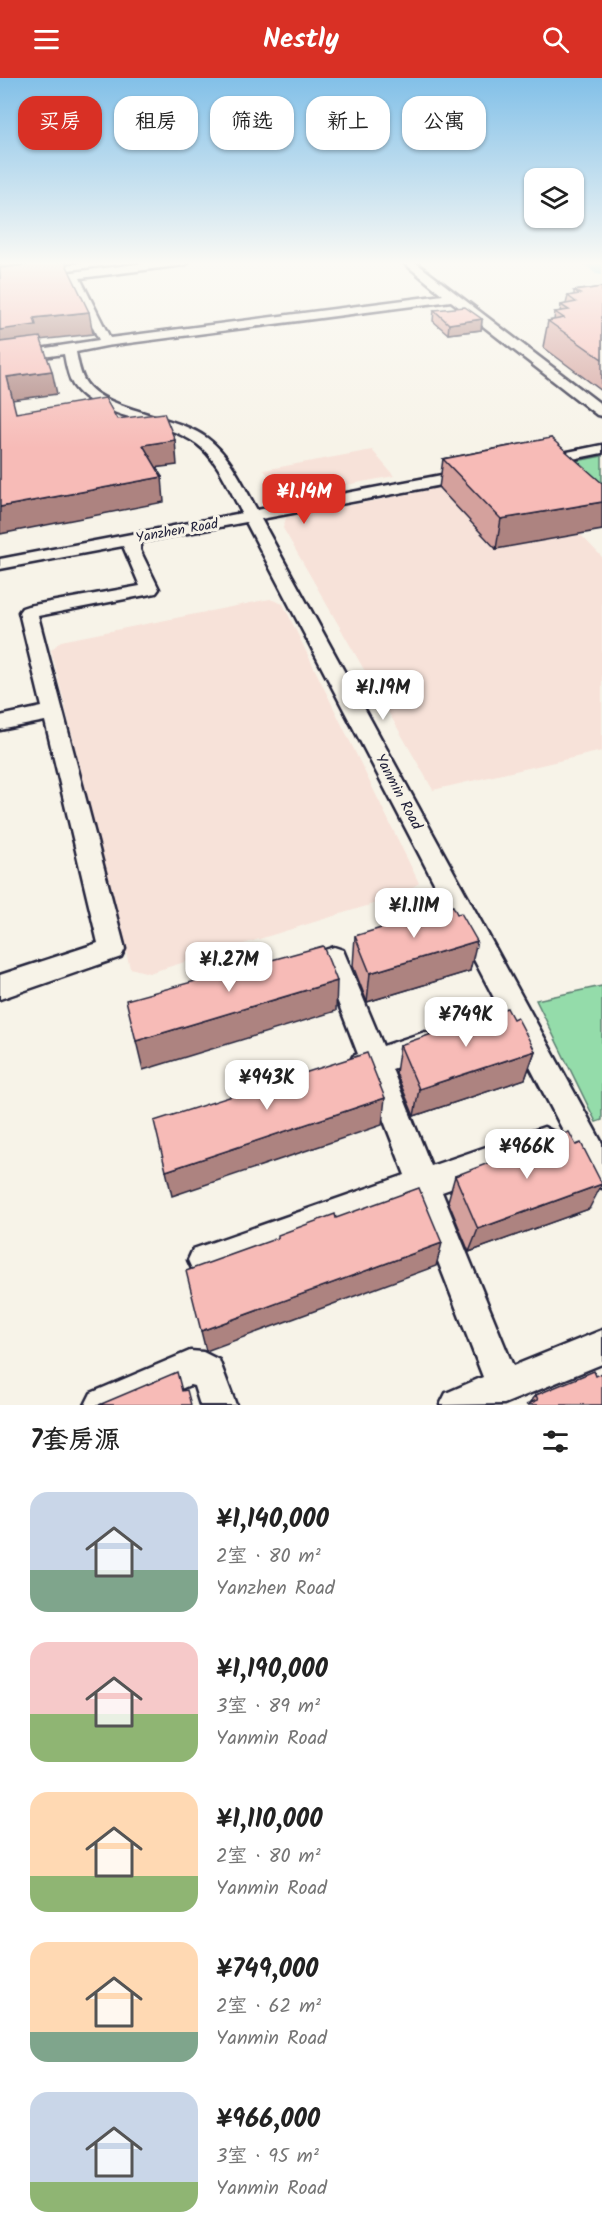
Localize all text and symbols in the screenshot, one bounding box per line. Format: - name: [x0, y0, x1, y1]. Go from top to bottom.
- text: Nestly: [263, 18, 339, 61]
- icon: menu: [30, 23, 63, 56]
- icon: search: [539, 23, 572, 56]
- chip: 买房: [18, 96, 102, 150]
- chip: 租房: [114, 96, 198, 150]
- chip: 筛选: [210, 96, 294, 150]
- chip: 新上: [306, 96, 390, 150]
- chip: 公寓: [402, 96, 486, 150]
- map controls: [524, 168, 584, 228]
- button: layers: [524, 168, 584, 228]
- pin: ¥1.14M: [255, 474, 353, 525]
- text: ¥1.14M: [276, 477, 332, 509]
- street label: Yanzhen Road: [134, 513, 221, 549]
- pin: ¥1.19M: [334, 670, 432, 721]
- text: ¥1.19M: [356, 673, 410, 705]
- street label: Yanmin Road: [368, 750, 428, 835]
- pin: ¥1.11M: [365, 888, 463, 939]
- text: ¥1.11M: [389, 891, 439, 923]
- pin: ¥1.27M: [180, 942, 278, 993]
- text: ¥1.27M: [199, 945, 259, 977]
- pin: ¥749K: [424, 997, 508, 1048]
- text: ¥749K: [439, 1000, 493, 1032]
- pin: ¥943K: [225, 1060, 309, 1111]
- text: ¥943K: [239, 1063, 295, 1095]
- pin: ¥966K: [485, 1129, 569, 1180]
- text: ¥966K: [499, 1132, 555, 1164]
- text: 7套房源: [30, 1420, 120, 1462]
- icon: filters: [539, 1425, 572, 1458]
- text: ¥1,140,000: [216, 1499, 329, 1541]
- icon: home: [78, 1516, 150, 1588]
- text: 2室 · 80 m²: [216, 1541, 321, 1573]
- text: Yanzhen Road: [216, 1573, 335, 1605]
- text: ¥1,190,000: [216, 1649, 328, 1691]
- icon: home: [78, 1666, 150, 1738]
- text: 3室 · 89 m²: [216, 1691, 320, 1723]
- text: Yanmin Road: [216, 1723, 327, 1755]
- text: ¥1,110,000: [216, 1799, 323, 1841]
- icon: home: [78, 1816, 150, 1888]
- text: 2室 · 80 m²: [216, 1841, 321, 1873]
- text: Yanmin Road: [216, 1873, 327, 1905]
- text: ¥749,000: [216, 1949, 318, 1991]
- icon: home: [78, 1966, 150, 2038]
- text: 2室 · 62 m²: [216, 1991, 321, 2023]
- text: Yanmin Road: [216, 2023, 327, 2055]
- text: ¥966,000: [216, 2099, 320, 2141]
- icon: home: [78, 2116, 150, 2188]
- text: 3室 · 95 m²: [216, 2141, 319, 2173]
- text: Yanmin Road: [216, 2173, 327, 2205]

